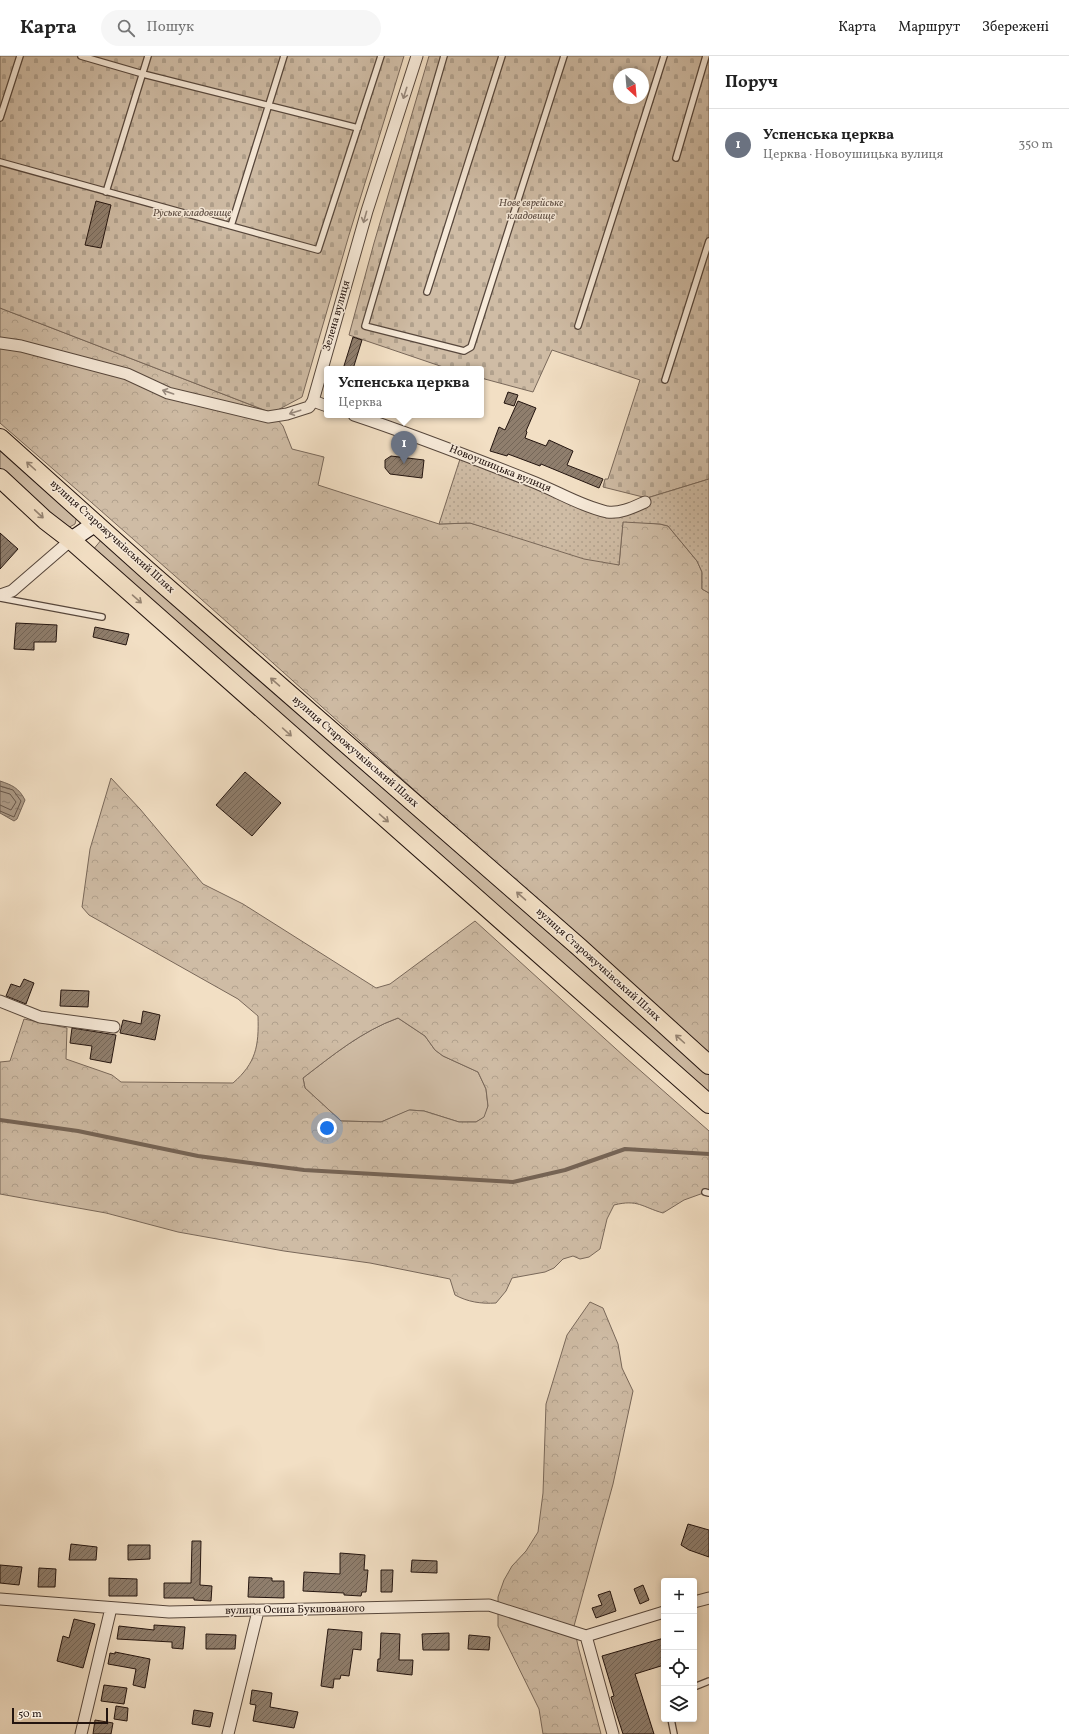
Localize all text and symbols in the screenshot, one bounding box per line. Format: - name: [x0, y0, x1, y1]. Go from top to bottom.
- search box: [101, 10, 381, 46]
- text: Карта: [20, 15, 77, 41]
- icon: search: [115, 17, 137, 39]
- text: Пошук: [147, 17, 194, 38]
- text: Карта: [838, 18, 876, 37]
- text: Маршрут: [898, 18, 960, 37]
- text: Збережені: [982, 18, 1049, 37]
- north arrow: [613, 68, 649, 104]
- text: Поруч: [725, 71, 778, 94]
- one-way arrow: [401, 86, 408, 99]
- text: Успенська церква: [763, 125, 894, 146]
- text: 1: [735, 136, 741, 154]
- text: 350 m: [1018, 136, 1053, 154]
- text: Церква · Новоушицька вулиця: [763, 146, 943, 164]
- park label: Нове єврейське кладовище: [499, 196, 563, 224]
- park label: Руське кладовище: [153, 206, 231, 221]
- one-way arrow: [361, 210, 368, 223]
- street label: Зелена вулиця: [320, 279, 354, 353]
- popup: [324, 366, 484, 418]
- text: Успенська церква: [338, 373, 470, 394]
- one-way arrow: [162, 388, 174, 396]
- text: Церква: [338, 394, 382, 412]
- one-way arrow: [288, 409, 301, 416]
- pin: 1: [391, 431, 417, 464]
- street label: Новоушицька вулиця: [447, 442, 554, 496]
- one-way arrow: [26, 461, 36, 470]
- street label: вулиця Старожучківський Шлях: [46, 477, 178, 597]
- one-way arrow: [34, 509, 44, 519]
- one-way arrow: [132, 594, 143, 603]
- one-way arrow: [270, 677, 280, 686]
- street label: вулиця Старожучківський Шлях: [288, 693, 422, 811]
- one-way arrow: [282, 727, 292, 736]
- one-way arrow: [379, 813, 389, 823]
- one-way arrow: [515, 892, 526, 901]
- street label: вулиця Старожучківський Шлях: [532, 905, 664, 1025]
- one-way arrow: [675, 1034, 685, 1044]
- your location: [317, 1118, 337, 1138]
- map controls: [661, 1578, 697, 1722]
- button: +: [661, 1578, 697, 1614]
- street label: вулиця Осипа Букшованого: [225, 1601, 365, 1619]
- button: −: [661, 1614, 697, 1650]
- button: locate: [661, 1650, 697, 1686]
- button: layers: [661, 1686, 697, 1722]
- scale bar: [12, 1706, 108, 1725]
- text: 50 m: [18, 1707, 42, 1722]

